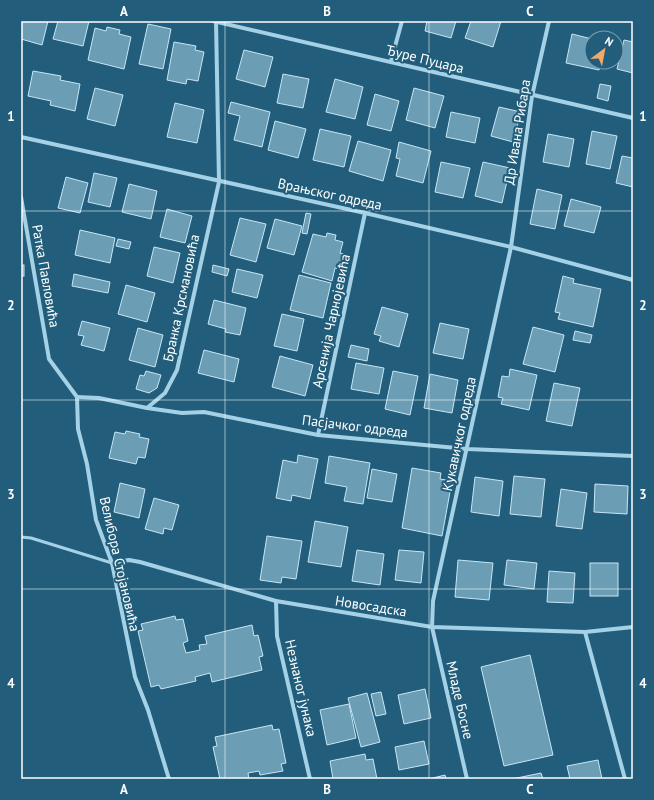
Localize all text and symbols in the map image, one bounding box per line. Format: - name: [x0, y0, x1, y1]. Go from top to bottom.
- text: A: [120, 3, 128, 20]
- text: B: [323, 3, 331, 20]
- text: C: [526, 3, 534, 20]
- north arrow: [584, 30, 624, 70]
- text: N: [603, 34, 616, 49]
- street label: Ђуре Пуцара: [384, 41, 466, 77]
- street label: Др Ивана Рибара: [500, 78, 534, 186]
- text: 1: [7, 108, 15, 125]
- text: 1: [639, 108, 647, 125]
- street label: Врањског одреда: [276, 174, 384, 214]
- street label: Ратка Павловића: [28, 223, 64, 329]
- street label: Бранка Крсмановића: [159, 233, 203, 363]
- street label: Арсенија Чарнојевића: [308, 252, 354, 390]
- text: 2: [7, 297, 15, 314]
- text: 2: [639, 297, 647, 314]
- street label: Кукавичког одреда: [438, 375, 480, 493]
- street label: Пасјачког одреда: [301, 411, 409, 441]
- text: 3: [7, 486, 15, 503]
- text: 3: [639, 486, 647, 503]
- street label: Велибора Стојановића: [96, 495, 144, 633]
- street label: Новосадска: [334, 591, 408, 621]
- street label: Незнаног јунака: [281, 638, 321, 738]
- street label: Младе Босне: [442, 659, 478, 741]
- text: 4: [7, 675, 15, 692]
- text: 4: [639, 675, 647, 692]
- text: A: [120, 781, 128, 798]
- text: B: [323, 781, 331, 798]
- text: C: [526, 781, 534, 798]

